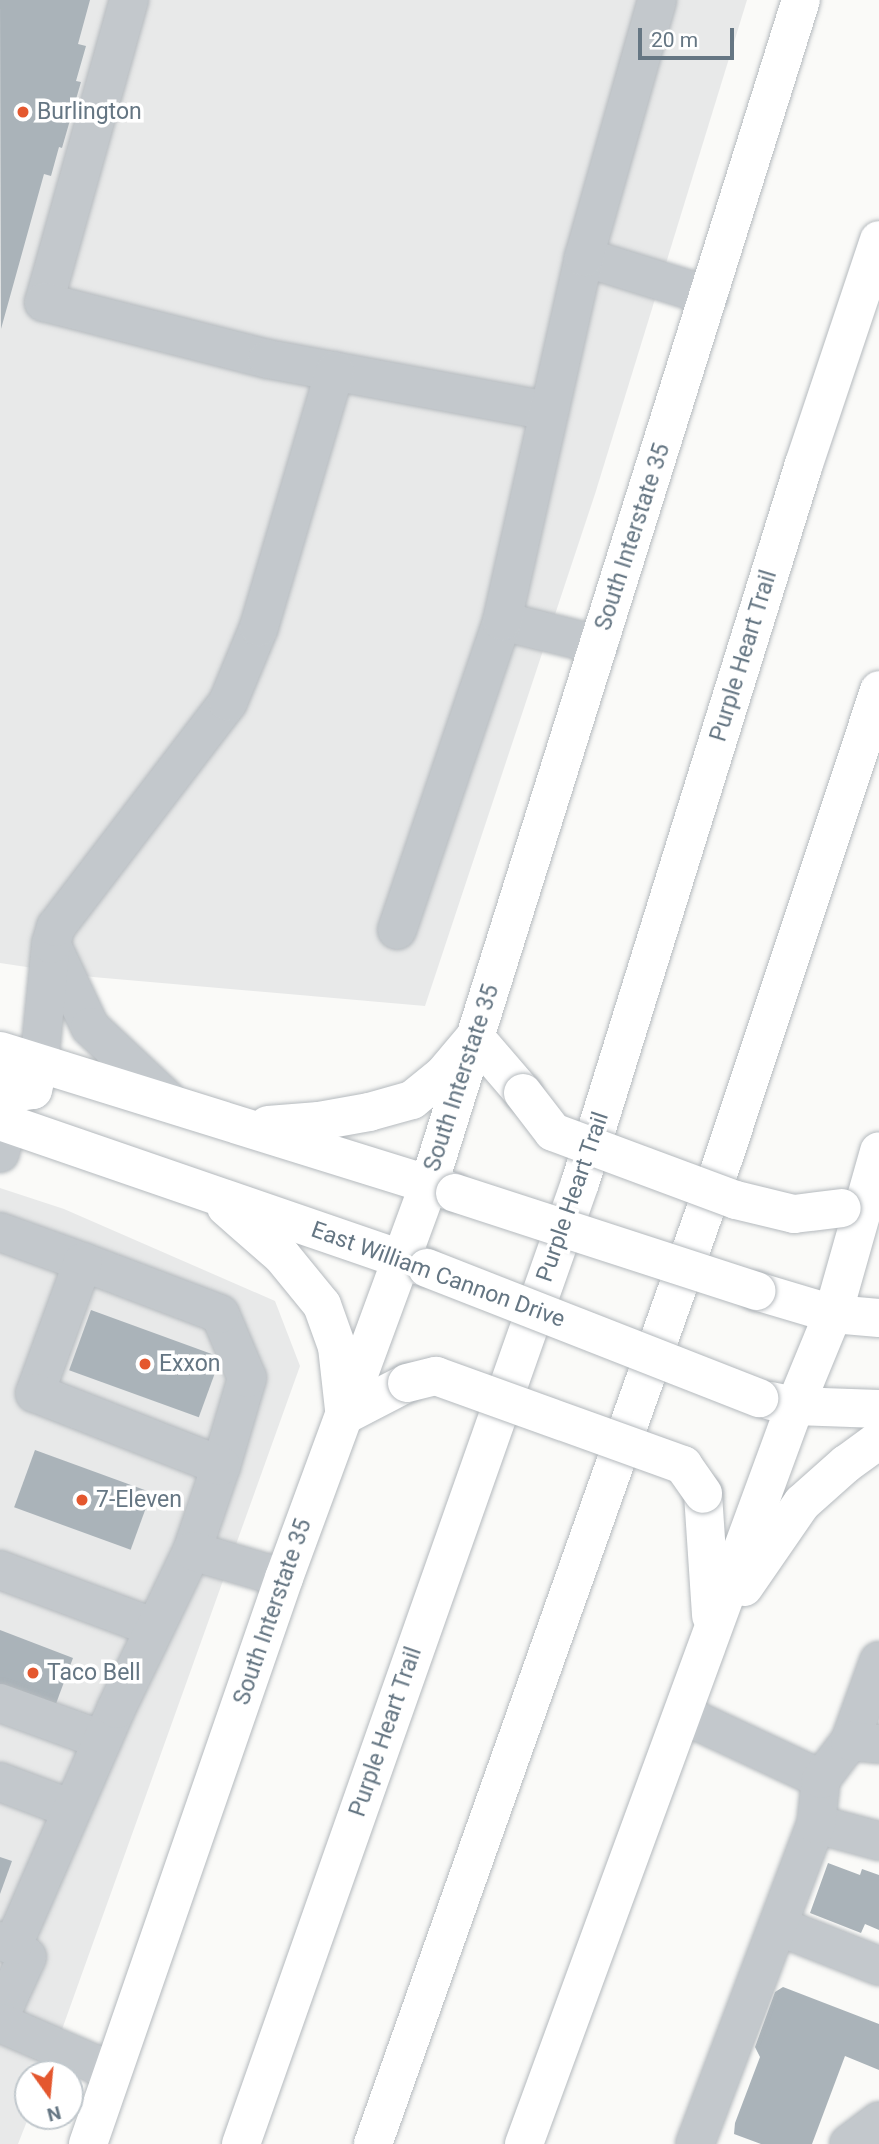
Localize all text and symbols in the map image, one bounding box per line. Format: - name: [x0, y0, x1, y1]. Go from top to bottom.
- scale bar: [641, 14, 737, 58]
- text: 20 m: [651, 28, 698, 52]
- place label: Burlington: [37, 98, 142, 126]
- marker: Burlington: [15, 104, 31, 120]
- street label: South Interstate 35: [590, 440, 676, 634]
- street label: Purple Heart Trail: [705, 567, 783, 745]
- street label: South Interstate 35: [419, 981, 505, 1175]
- street label: Purple Heart Trail: [531, 1108, 615, 1286]
- street label: East William Cannon Drive: [307, 1216, 569, 1334]
- place label: Exxon: [159, 1350, 220, 1378]
- marker: Exxon: [137, 1356, 153, 1372]
- place label: 7-Eleven: [96, 1486, 182, 1514]
- marker: 7-Eleven: [74, 1492, 90, 1508]
- street label: South Interstate 35: [228, 1515, 318, 1709]
- street label: Purple Heart Trail: [344, 1643, 428, 1821]
- place label: Taco Bell: [47, 1659, 141, 1687]
- marker: Taco Bell: [25, 1665, 41, 1681]
- north arrow: [14, 2060, 84, 2130]
- text: N: [45, 2101, 63, 2127]

